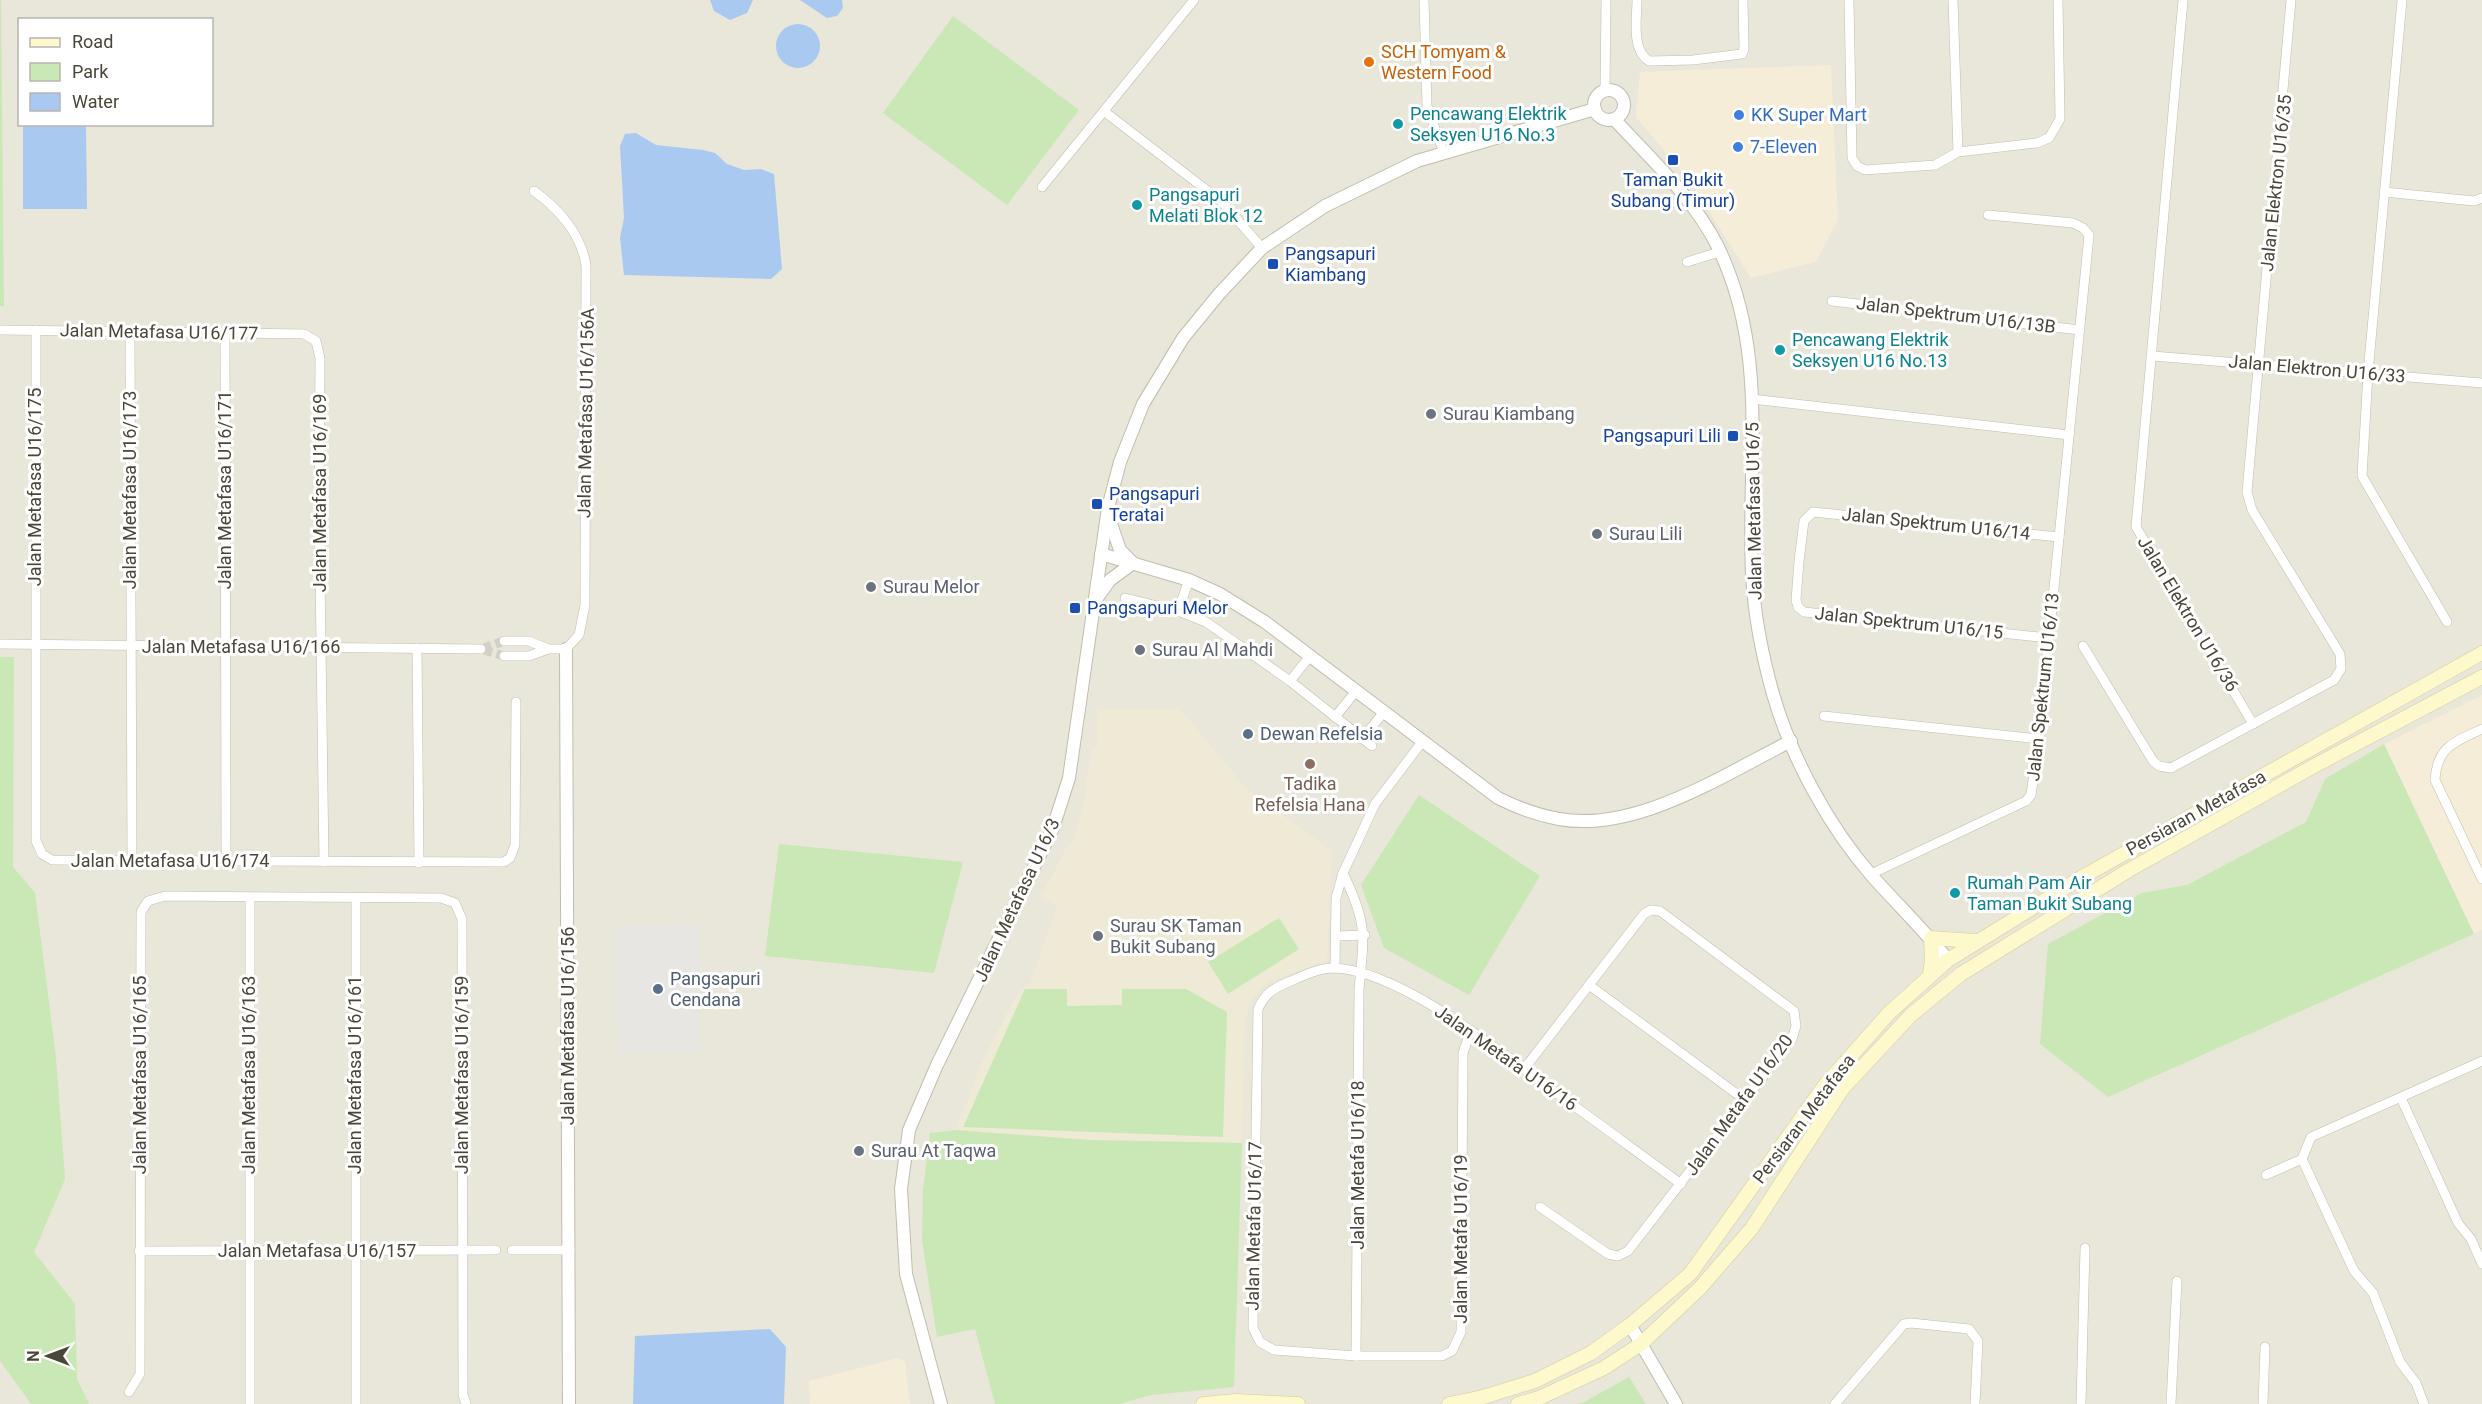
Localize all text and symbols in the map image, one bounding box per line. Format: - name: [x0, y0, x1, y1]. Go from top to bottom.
- legend: [18, 18, 213, 126]
- text: Road: [72, 31, 113, 52]
- place label: SCH Tomyam & Western Food: [1381, 41, 1507, 83]
- marker: SCH Tomyam & Western Food: [1362, 55, 1376, 69]
- text: Park: [72, 61, 109, 82]
- text: Water: [72, 91, 119, 112]
- street label: Jalan Elektron U16/35: [2256, 94, 2295, 272]
- place label: Pencawang Elektrik Seksyen U16 No.3: [1410, 103, 1567, 145]
- place label: KK Super Mart: [1751, 104, 1867, 125]
- marker: KK Super Mart: [1732, 108, 1746, 122]
- marker: Pencawang Elektrik Seksyen U16 No.3: [1391, 117, 1405, 131]
- place label: 7-Eleven: [1750, 136, 1817, 157]
- marker: 7-Eleven: [1731, 140, 1745, 154]
- marker: Taman Bukit Subang (Timur): [1666, 153, 1680, 167]
- place label: Taman Bukit Subang (Timur): [1611, 169, 1735, 212]
- place label: Pangsapuri Melati Blok 12: [1149, 184, 1263, 226]
- marker: Pangsapuri Melati Blok 12: [1130, 198, 1144, 212]
- place label: Pangsapuri Kiambang: [1285, 243, 1376, 285]
- marker: Pangsapuri Kiambang: [1266, 257, 1280, 271]
- street label: Jalan Spektrum U16/13B: [1855, 292, 2057, 337]
- street label: Jalan Metafasa U16/156A: [573, 307, 598, 518]
- street label: Jalan Metafasa U16/177: [60, 319, 258, 344]
- place label: Pencawang Elektrik Seksyen U16 No.13: [1792, 329, 1949, 371]
- marker: Pencawang Elektrik Seksyen U16 No.13: [1773, 343, 1787, 357]
- street label: Jalan Elektron U16/33: [2228, 350, 2406, 387]
- street label: Jalan Metafasa U16/175: [24, 388, 45, 586]
- street label: Jalan Metafasa U16/173: [119, 391, 140, 589]
- street label: Jalan Metafasa U16/171: [214, 391, 235, 589]
- street label: Jalan Metafasa U16/169: [309, 394, 330, 592]
- place label: Surau Kiambang: [1443, 403, 1575, 424]
- marker: Surau Kiambang: [1424, 407, 1438, 421]
- street label: Jalan Metafasa U16/5: [1741, 422, 1766, 600]
- place label: Pangsapuri Lili: [1603, 425, 1721, 446]
- marker: Pangsapuri Lili: [1726, 429, 1740, 443]
- place label: Pangsapuri Teratai: [1109, 483, 1200, 525]
- marker: Pangsapuri Teratai: [1090, 497, 1104, 511]
- street label: Jalan Spektrum U16/14: [1841, 503, 2031, 544]
- place label: Surau Lili: [1609, 523, 1682, 544]
- marker: Surau Lili: [1590, 527, 1604, 541]
- street label: Jalan Elektron U16/36: [2134, 532, 2243, 695]
- place label: Surau Melor: [883, 576, 980, 597]
- marker: Surau Melor: [864, 580, 878, 594]
- street label: Jalan Spektrum U16/13: [2022, 592, 2063, 782]
- place label: Pangsapuri Melor: [1087, 597, 1228, 618]
- marker: Pangsapuri Melor: [1068, 601, 1082, 615]
- street label: Jalan Spektrum U16/15: [1814, 602, 2004, 643]
- street label: Jalan Metafasa U16/166: [142, 636, 340, 657]
- place label: Surau Al Mahdi: [1152, 639, 1273, 660]
- marker: Surau Al Mahdi: [1133, 643, 1147, 657]
- place label: Dewan Refelsia: [1260, 723, 1383, 744]
- marker: Dewan Refelsia: [1241, 727, 1255, 741]
- marker: Tadika Refelsia Hana: [1303, 757, 1317, 771]
- street label: Persiaran Metafasa: [2122, 765, 2269, 860]
- place label: Tadika Refelsia Hana: [1255, 773, 1365, 815]
- street label: Jalan Metafasa U16/3: [969, 815, 1064, 985]
- street label: Jalan Metafasa U16/174: [71, 850, 269, 871]
- place label: Rumah Pam Air Taman Bukit Subang: [1967, 872, 2132, 914]
- marker: Rumah Pam Air Taman Bukit Subang: [1948, 886, 1962, 900]
- place label: Surau SK Taman Bukit Subang: [1110, 915, 1242, 957]
- street label: Jalan Metafasa U16/156: [557, 927, 578, 1125]
- marker: Surau SK Taman Bukit Subang: [1091, 929, 1105, 943]
- place label: Pangsapuri Cendana: [670, 968, 761, 1010]
- street label: Jalan Metafasa U16/165: [129, 976, 150, 1174]
- street label: Jalan Metafasa U16/163: [238, 976, 259, 1174]
- street label: Jalan Metafasa U16/161: [344, 976, 365, 1174]
- street label: Jalan Metafasa U16/159: [451, 976, 472, 1174]
- marker: Pangsapuri Cendana: [651, 982, 665, 996]
- street label: Jalan Metafa U16/16: [1431, 1000, 1582, 1115]
- street label: Jalan Metafa U16/20: [1680, 1030, 1797, 1179]
- street label: Persiaran Metafasa: [1748, 1050, 1859, 1187]
- street label: Jalan Metafa U16/18: [1347, 1080, 1368, 1250]
- place label: Surau At Taqwa: [871, 1140, 996, 1161]
- street label: Jalan Metafa U16/17: [1242, 1141, 1265, 1311]
- marker: Surau At Taqwa: [852, 1144, 866, 1158]
- street label: Jalan Metafa U16/19: [1450, 1154, 1471, 1324]
- street label: Jalan Metafasa U16/157: [218, 1240, 416, 1261]
- north arrow: [18, 1326, 78, 1386]
- text: N: [24, 1350, 43, 1362]

